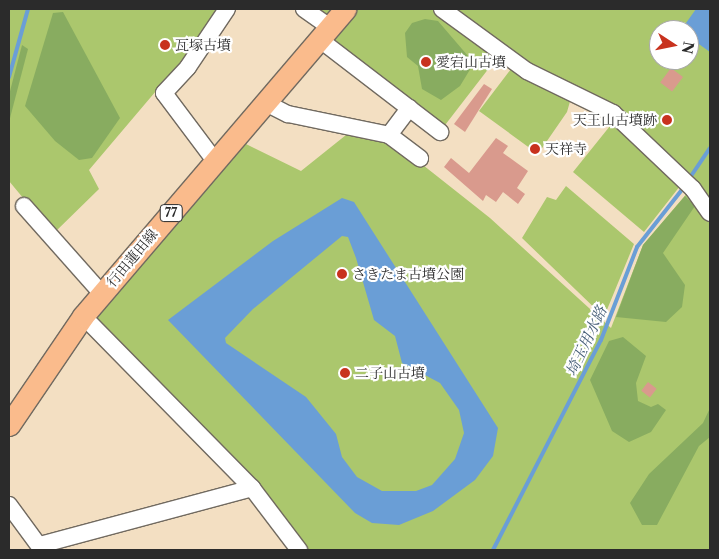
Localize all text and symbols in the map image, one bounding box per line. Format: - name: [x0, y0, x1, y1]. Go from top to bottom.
- north arrow: [649, 20, 699, 70]
- place label: 瓦塚古墳: [175, 37, 231, 53]
- marker: 瓦塚古墳: [159, 39, 171, 51]
- text: N: [678, 40, 698, 55]
- place label: 愛宕山古墳: [436, 54, 506, 70]
- marker: 愛宕山古墳: [420, 56, 432, 68]
- place label: 天王山古墳跡: [573, 112, 657, 128]
- marker: 天王山古墳跡: [661, 114, 673, 126]
- place label: 天祥寺: [545, 141, 587, 157]
- marker: 天祥寺: [529, 143, 541, 155]
- road number: 77: [158, 204, 184, 222]
- street label: 行田蓮田線: [103, 226, 161, 290]
- place label: さきたま古墳公園: [352, 266, 464, 282]
- marker: さきたま古墳公園: [336, 268, 348, 280]
- water label: 埼玉用水路: [562, 303, 610, 379]
- place label: 二子山古墳: [355, 365, 425, 381]
- marker: 二子山古墳: [339, 367, 351, 379]

